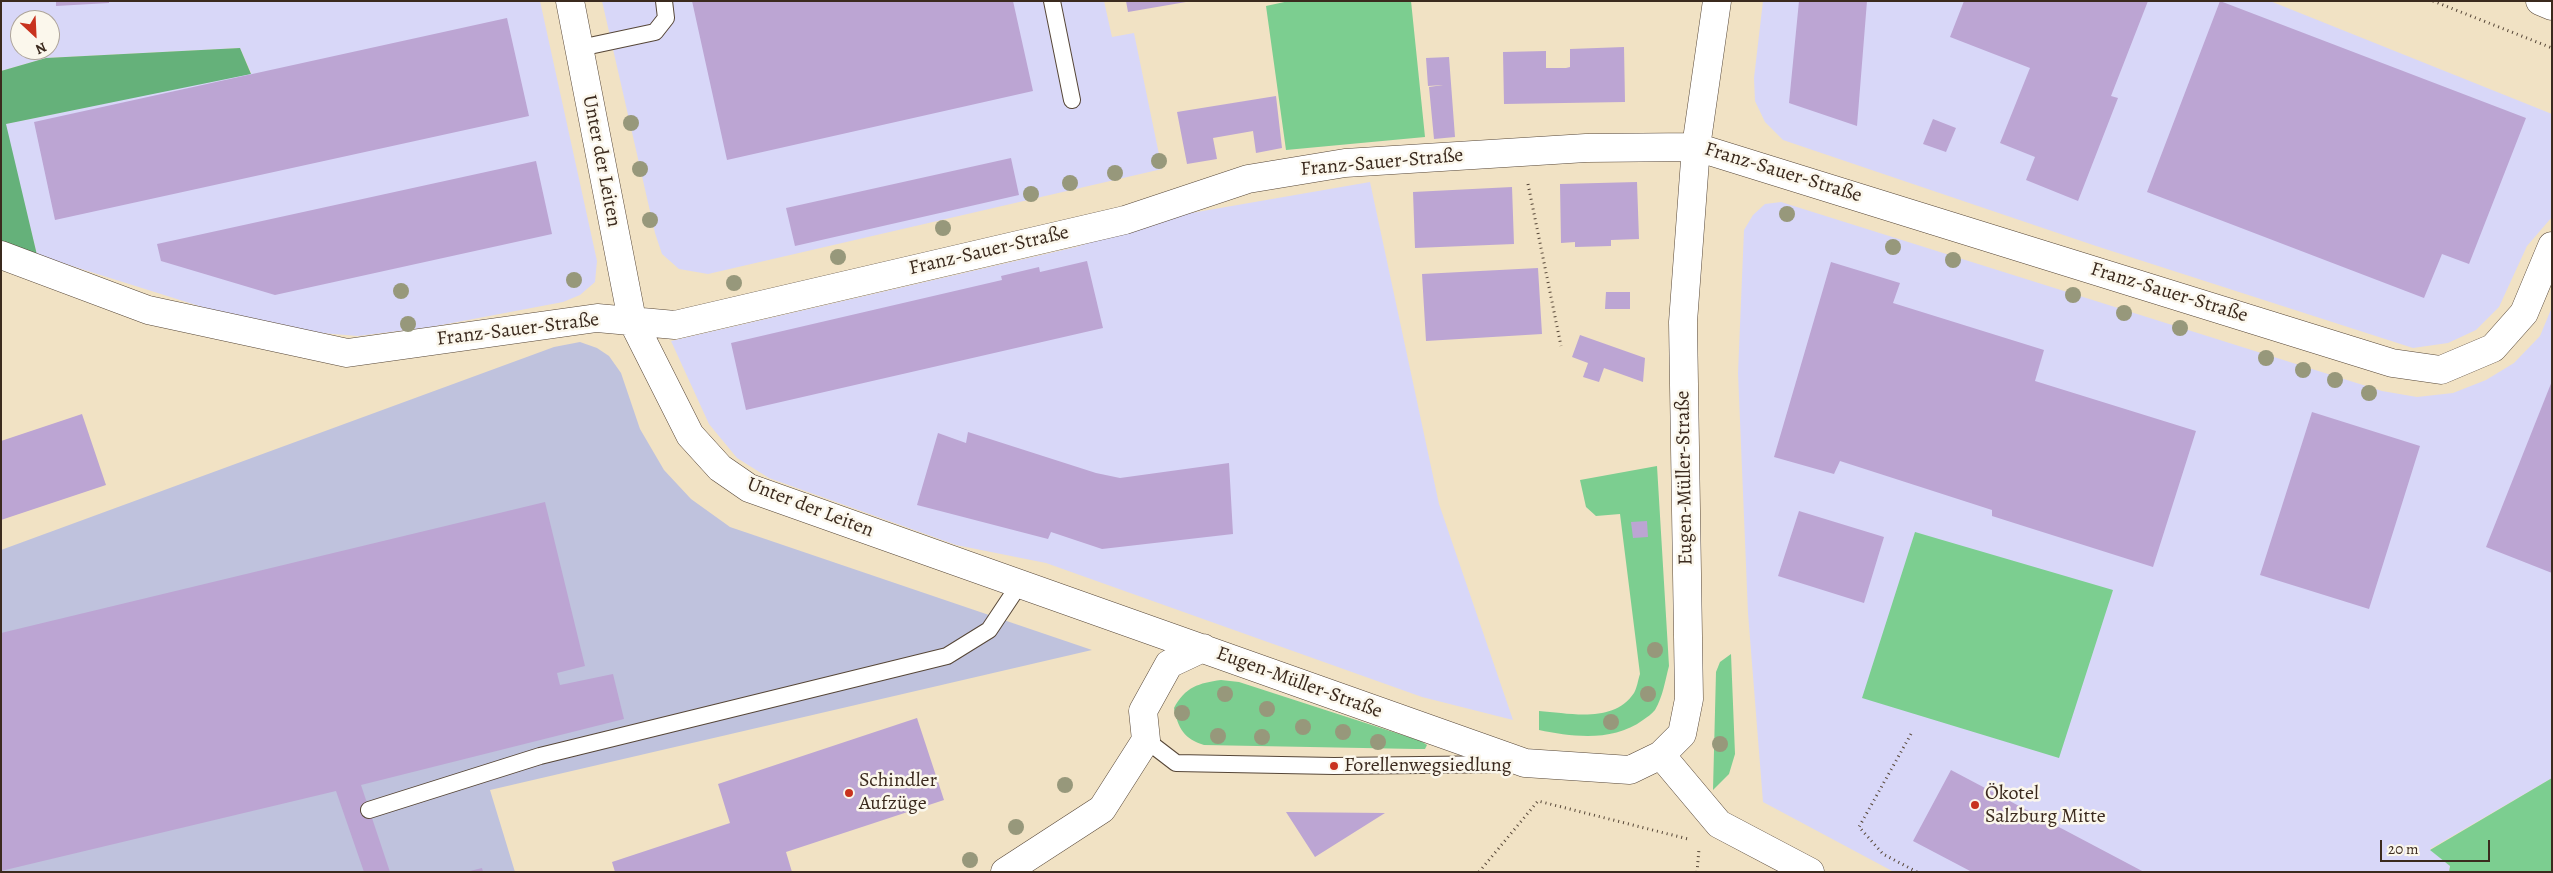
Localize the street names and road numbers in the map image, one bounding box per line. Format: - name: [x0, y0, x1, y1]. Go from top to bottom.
- street label: Unter der Leiten: [576, 93, 626, 229]
- street label: Franz-Sauer-Straße: [1701, 138, 1865, 208]
- street label: Franz-Sauer-Straße: [1300, 144, 1464, 182]
- street label: Franz-Sauer-Straße: [907, 221, 1071, 281]
- street label: Franz-Sauer-Straße: [2087, 258, 2251, 328]
- street label: Franz-Sauer-Straße: [435, 308, 601, 352]
- street label: Eugen-Müller-Straße: [1671, 390, 1699, 566]
- street label: Unter der Leiten: [743, 473, 877, 543]
- street label: Eugen-Müller-Straße: [1213, 642, 1385, 724]

